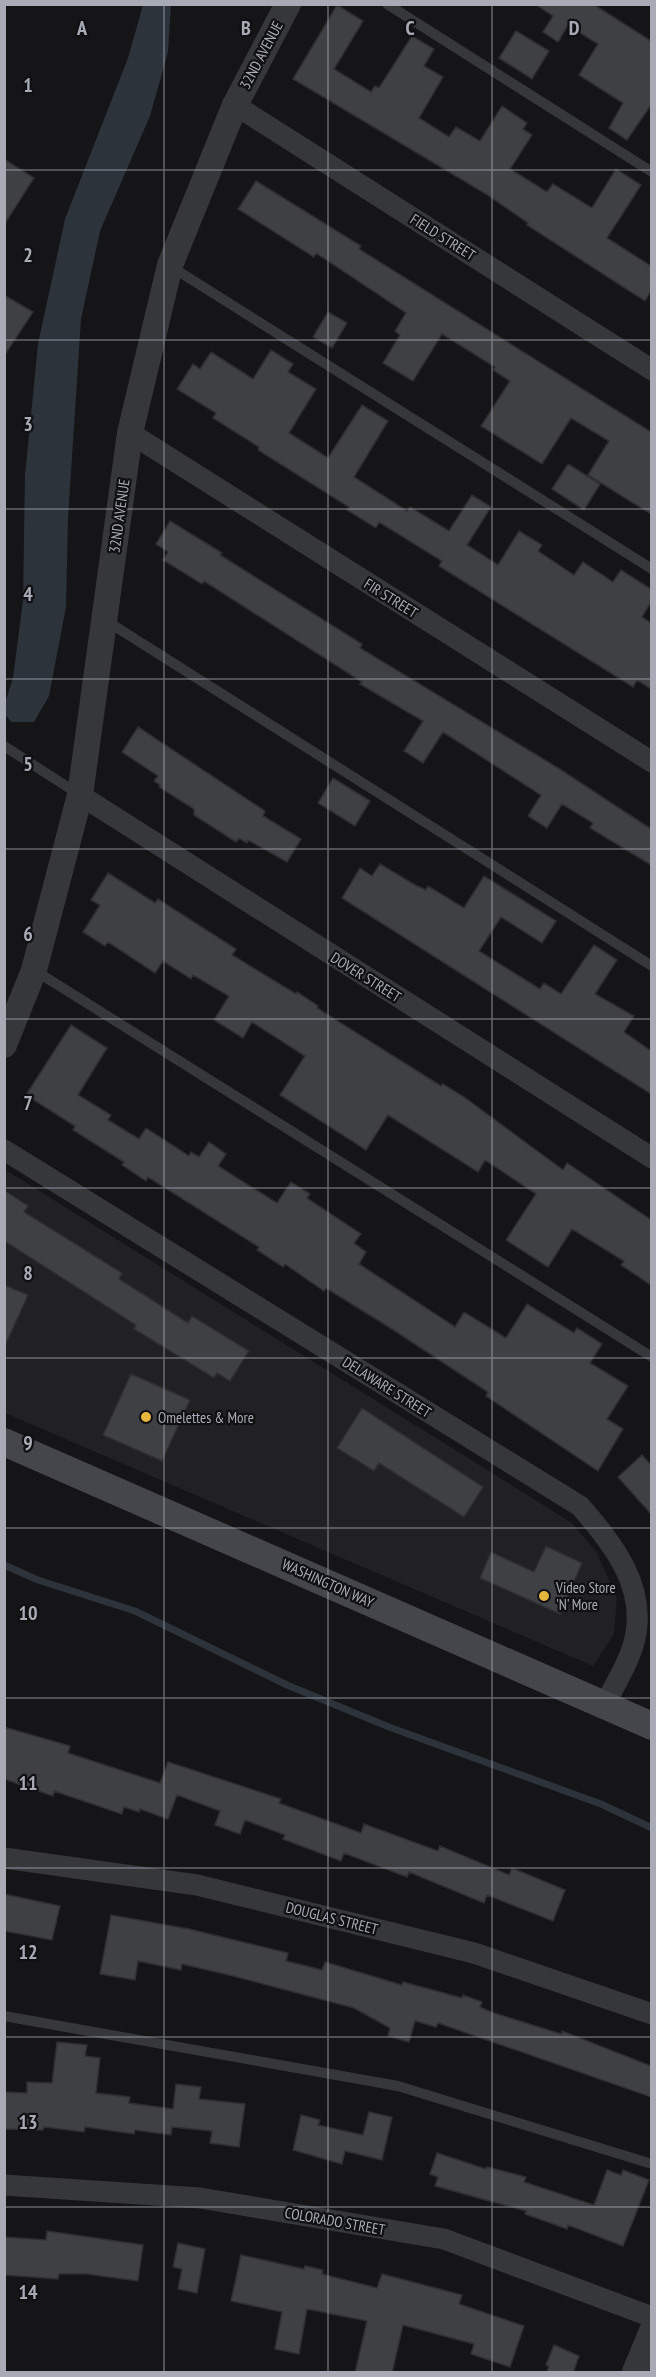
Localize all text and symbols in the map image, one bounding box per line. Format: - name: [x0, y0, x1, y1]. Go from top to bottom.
- text: A: [76, 15, 88, 41]
- text: B: [241, 15, 251, 41]
- text: C: [405, 15, 415, 41]
- text: D: [569, 15, 580, 41]
- street label: 32ND AVENUE: [235, 18, 287, 92]
- text: 1: [23, 72, 33, 98]
- street label: FIELD STREET: [407, 210, 479, 265]
- text: 2: [23, 242, 33, 268]
- text: 3: [23, 411, 33, 437]
- street label: 32ND AVENUE: [104, 478, 134, 554]
- street label: FIR STREET: [361, 574, 422, 622]
- text: 4: [23, 581, 33, 607]
- text: 5: [23, 751, 33, 777]
- text: 6: [23, 921, 33, 947]
- street label: DOVER STREET: [327, 948, 405, 1006]
- text: 7: [23, 1090, 33, 1116]
- text: 8: [23, 1260, 33, 1286]
- street label: DELAWARE STREET: [339, 1352, 435, 1422]
- place label: Omelettes & More: [158, 1408, 254, 1427]
- marker: Omelettes & More: [139, 1410, 153, 1424]
- text: 9: [23, 1430, 33, 1456]
- street label: WASHINGTON WAY: [279, 1554, 377, 1612]
- place label: Video Store 'N' More: [555, 1578, 616, 1614]
- marker: Video Store 'N' More: [537, 1589, 551, 1603]
- text: 10: [18, 1600, 38, 1626]
- text: 11: [18, 1770, 38, 1796]
- street label: DOUGLAS STREET: [284, 1897, 380, 1939]
- text: 12: [18, 1939, 38, 1965]
- text: 13: [18, 2109, 38, 2135]
- street label: COLORADO STREET: [283, 2203, 387, 2239]
- text: 14: [18, 2279, 38, 2305]

